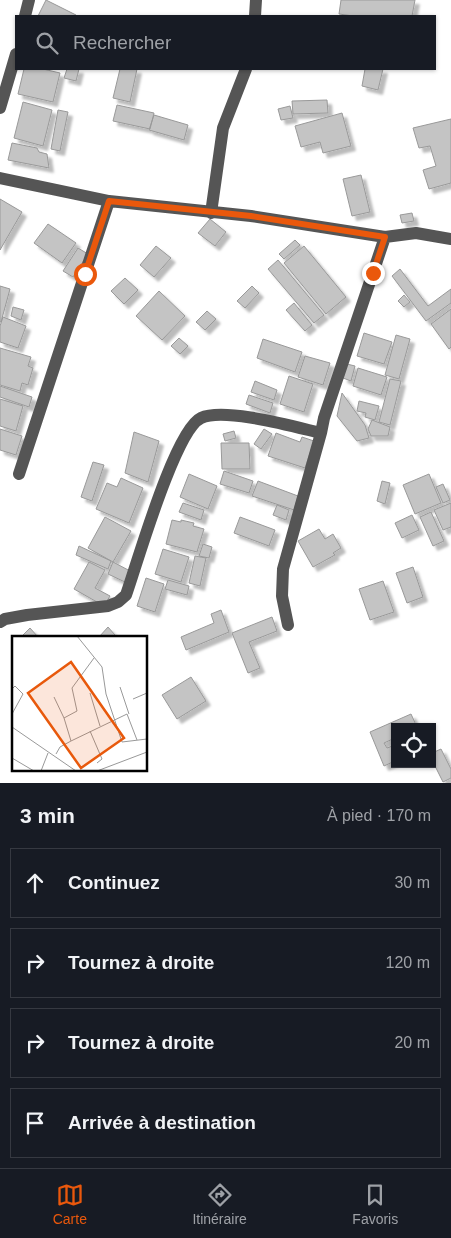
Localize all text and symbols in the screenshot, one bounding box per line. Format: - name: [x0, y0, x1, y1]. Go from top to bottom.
- search box: [15, 15, 436, 70]
- icon: search: [33, 29, 61, 57]
- text: Rechercher: [73, 32, 171, 53]
- route end: [362, 262, 385, 285]
- route start: [74, 263, 97, 286]
- inset map: [12, 636, 148, 770]
- map controls: [391, 723, 436, 768]
- button: locate: [391, 723, 436, 768]
- text: 3 min: [20, 804, 75, 827]
- text: À pied · 170 m: [327, 807, 431, 824]
- icon: ahead: [21, 869, 49, 897]
- text: Continuez: [68, 872, 160, 893]
- text: 30 m: [394, 874, 430, 891]
- icon: right: [21, 949, 49, 977]
- text: Tournez à droite: [68, 952, 214, 973]
- text: 120 m: [386, 954, 430, 971]
- icon: right: [21, 1029, 49, 1057]
- text: Tournez à droite: [68, 1032, 214, 1053]
- text: 20 m: [394, 1034, 430, 1051]
- icon: arrive: [21, 1109, 49, 1137]
- text: Arrivée à destination: [68, 1112, 256, 1133]
- tab: Carte: [53, 1181, 87, 1227]
- tab: Itinéraire: [192, 1181, 247, 1227]
- tab: Favoris: [352, 1181, 398, 1227]

